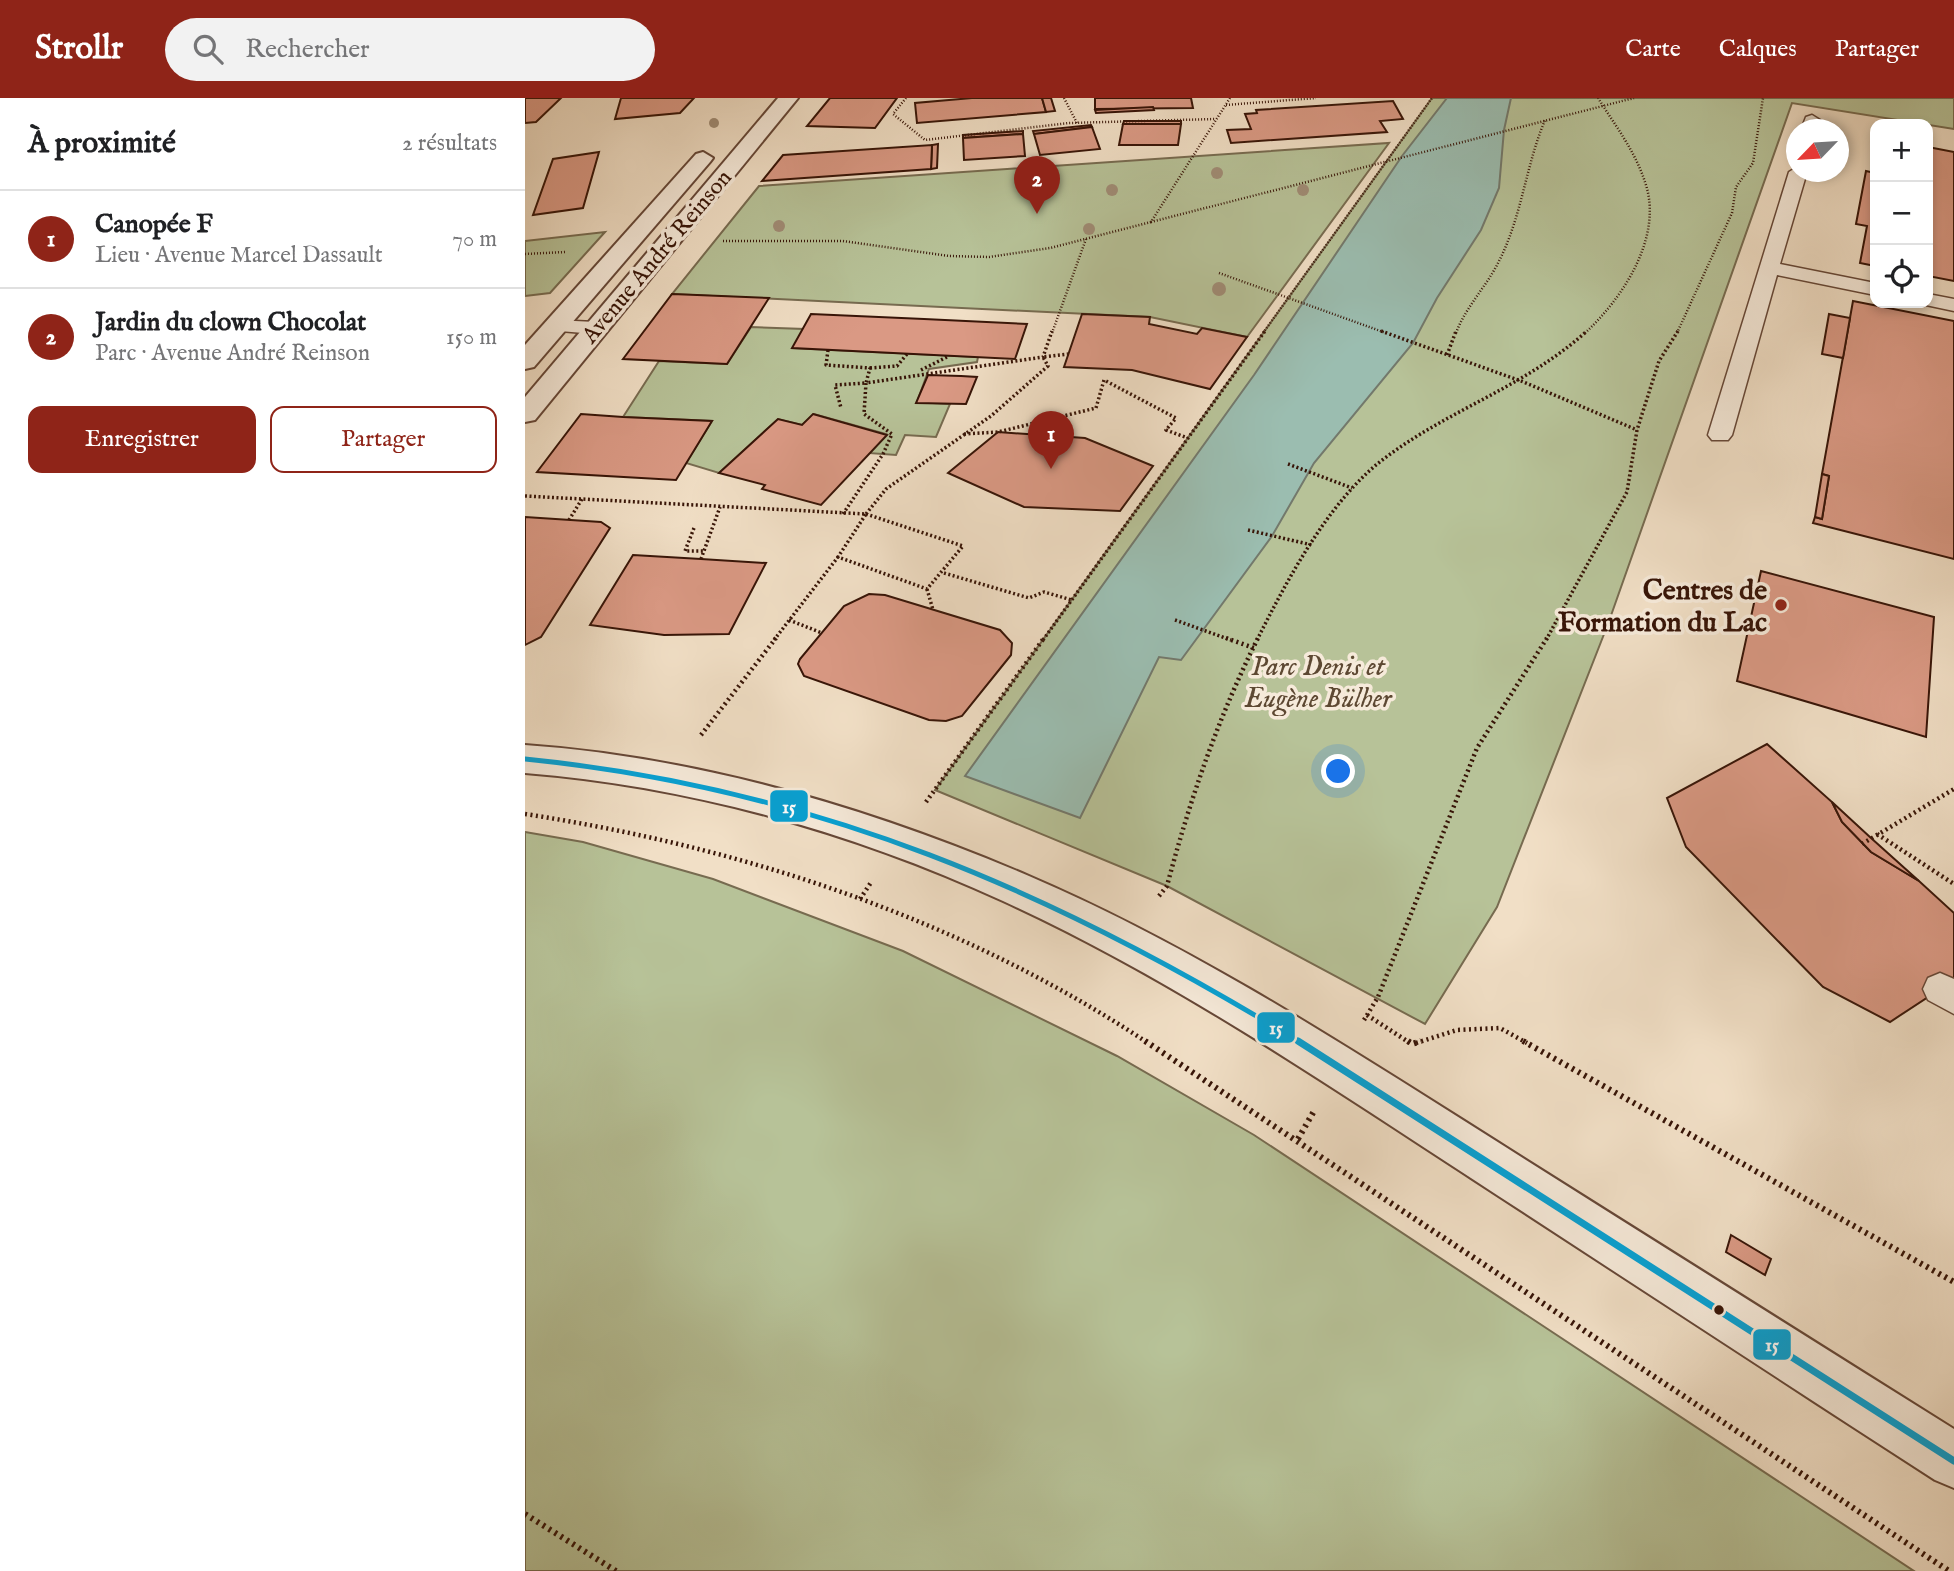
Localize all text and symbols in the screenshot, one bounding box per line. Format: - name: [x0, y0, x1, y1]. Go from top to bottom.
- search box: [165, 18, 655, 81]
- text: Strollr: [35, 28, 123, 70]
- icon: search: [189, 30, 227, 68]
- text: Rechercher: [245, 33, 370, 66]
- text: Carte: [1625, 34, 1681, 65]
- text: Calques: [1719, 34, 1797, 65]
- text: Partager: [1835, 34, 1919, 65]
- north arrow: [1786, 119, 1849, 182]
- map controls: [1870, 119, 1933, 308]
- button: +: [1870, 119, 1933, 182]
- text: À proximité: [28, 125, 176, 163]
- text: 2 résultats: [402, 129, 497, 158]
- pin: 2: [1014, 156, 1060, 214]
- street label: Avenue André Reinson: [575, 164, 738, 351]
- button: −: [1870, 182, 1933, 245]
- text: Canopée F: [95, 208, 213, 241]
- text: 1: [47, 225, 55, 254]
- text: 70 m: [452, 225, 497, 254]
- text: Lieu · Avenue Marcel Dassault: [95, 241, 383, 270]
- button: locate: [1870, 245, 1933, 308]
- text: Jardin du clown Chocolat: [95, 306, 366, 339]
- text: 2: [46, 323, 56, 352]
- text: 150 m: [446, 323, 497, 352]
- text: Parc · Avenue André Reinson: [95, 339, 370, 368]
- button: Enregistrer: [28, 406, 256, 473]
- button: Partager: [270, 406, 497, 473]
- pin: 1: [1028, 411, 1074, 469]
- place label: Centres de Formation du Lac: [1558, 574, 1767, 641]
- marker: Centres de Formation du Lac: [1773, 597, 1789, 613]
- park label: Parc Denis et Eugène Bülher: [1243, 650, 1393, 717]
- your location: [1321, 754, 1355, 788]
- line badge: 15: [769, 789, 809, 823]
- text: 15: [782, 796, 796, 820]
- line badge: 15: [1256, 1011, 1296, 1044]
- text: 15: [1269, 1017, 1283, 1041]
- unlabelled marker: [1712, 1303, 1726, 1317]
- line badge: 15: [1752, 1328, 1792, 1361]
- text: 15: [1765, 1334, 1779, 1358]

